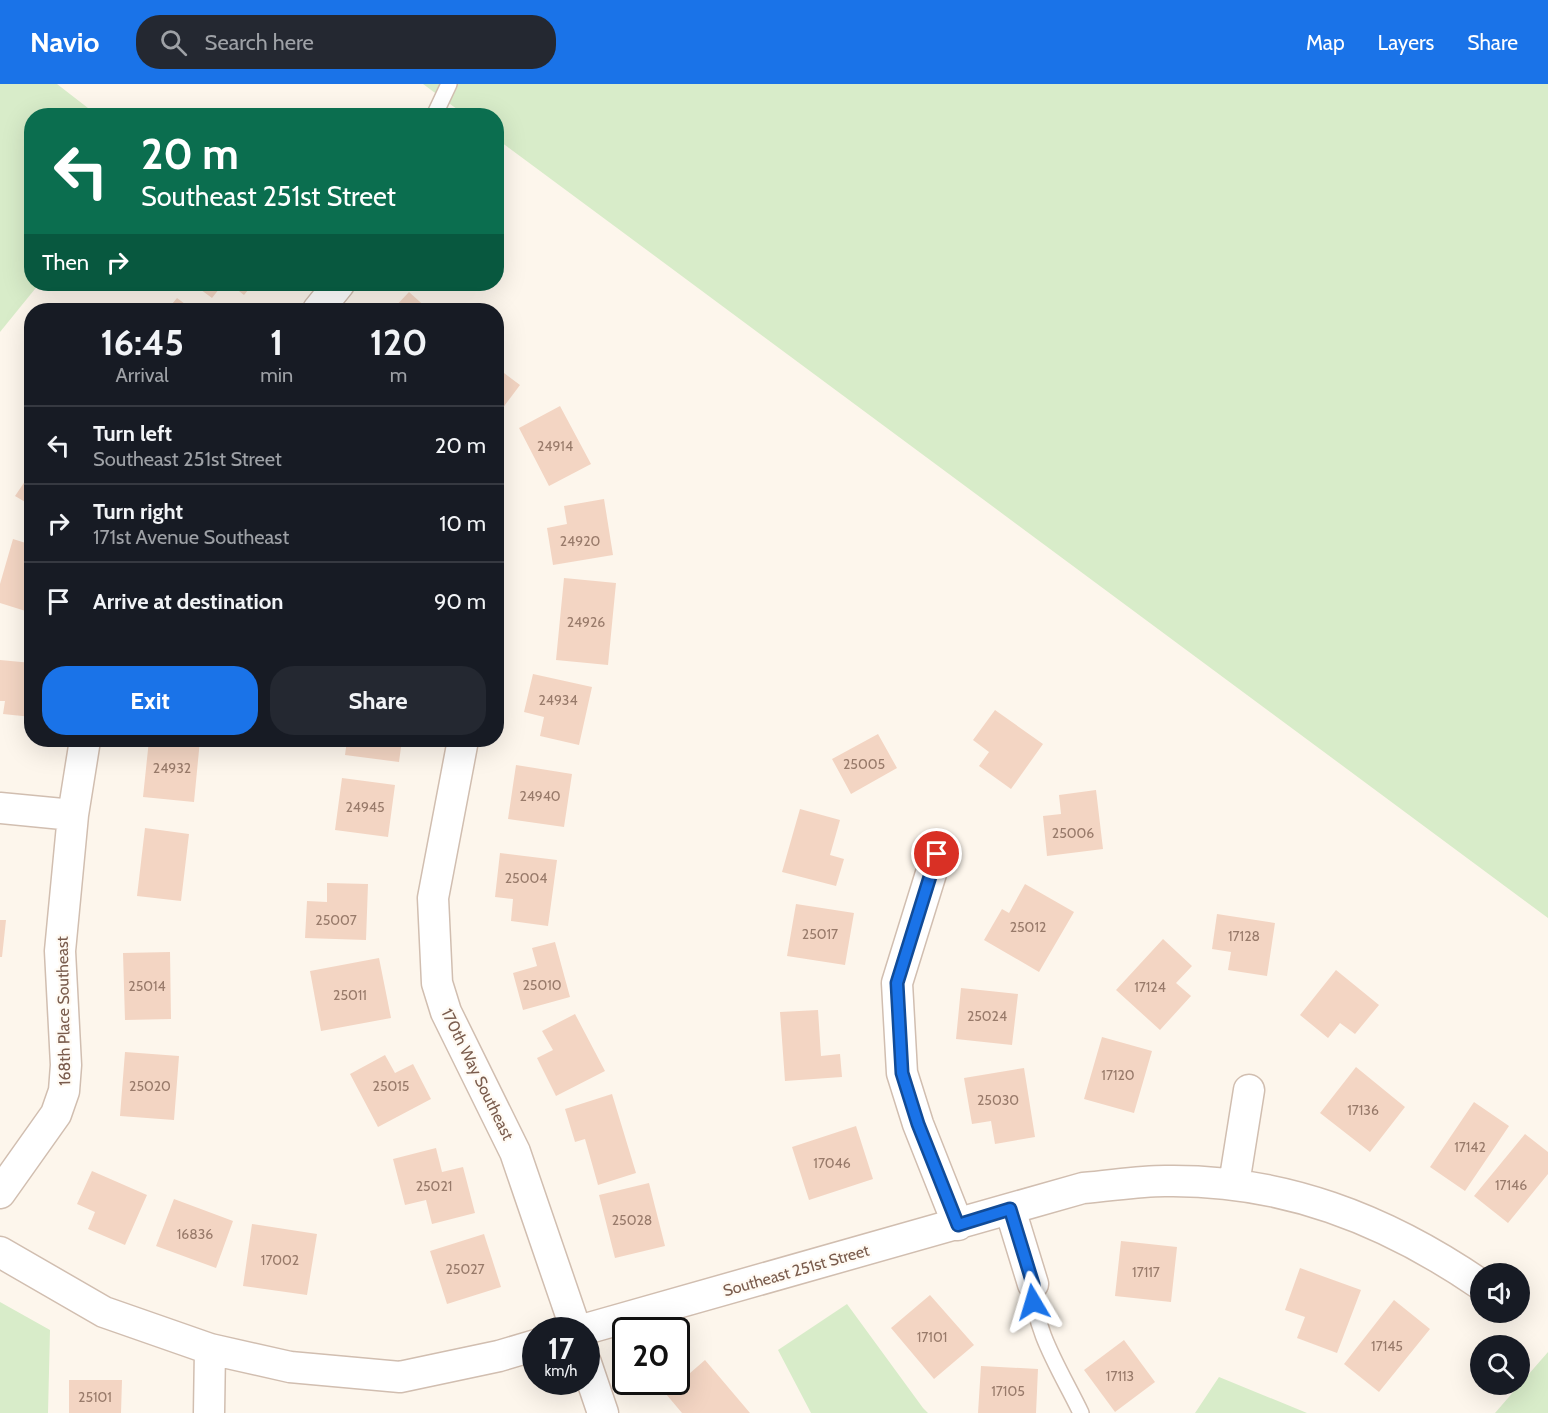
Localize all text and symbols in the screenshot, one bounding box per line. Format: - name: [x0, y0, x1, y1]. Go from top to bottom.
- search box: [136, 15, 556, 69]
- text: Navio: [30, 25, 100, 59]
- icon: search: [157, 26, 190, 59]
- text: Search here: [205, 29, 314, 56]
- text: Map: [1306, 30, 1345, 55]
- text: Layers: [1378, 30, 1434, 55]
- text: Share: [1467, 30, 1518, 55]
- text: 20 m: [141, 128, 239, 180]
- icon: left: [42, 132, 120, 210]
- text: Southeast 251st Street: [141, 180, 396, 213]
- icon: right: [101, 246, 134, 279]
- text: Then: [42, 249, 89, 276]
- text: 16:45: [101, 320, 184, 364]
- text: 1: [270, 320, 283, 364]
- text: 120: [370, 320, 427, 364]
- text: Arrival: [115, 363, 169, 387]
- text: min: [260, 363, 293, 387]
- text: m: [390, 363, 407, 387]
- text: Turn left: [93, 420, 172, 447]
- icon: left: [42, 429, 75, 462]
- text: 20 m: [435, 432, 486, 459]
- house number: 24914: [537, 437, 573, 455]
- text: Southeast 251st Street: [93, 447, 282, 471]
- text: Turn right: [93, 498, 183, 525]
- icon: right: [42, 507, 75, 540]
- text: 10 m: [439, 510, 486, 537]
- text: 171st Avenue Southeast: [93, 525, 289, 549]
- house number: 24920: [560, 532, 600, 550]
- icon: arrive: [42, 585, 75, 618]
- text: Arrive at destination: [93, 588, 283, 615]
- text: 90 m: [434, 588, 486, 615]
- house number: 24926: [567, 613, 605, 631]
- button: Exit: [42, 666, 258, 735]
- button: Share: [270, 666, 486, 735]
- house number: 24934: [538, 691, 578, 709]
- house number: 25005: [843, 755, 885, 773]
- house number: 24932: [153, 759, 191, 777]
- house number: 24940: [519, 787, 561, 805]
- house number: 24945: [345, 798, 385, 816]
- house number: 25006: [1052, 824, 1094, 842]
- pin: [911, 828, 962, 879]
- icon: arrive: [920, 837, 953, 870]
- house number: 25004: [505, 869, 547, 887]
- house number: 25007: [315, 911, 357, 929]
- house number: 25012: [1010, 918, 1046, 936]
- house number: 25017: [802, 925, 838, 943]
- house number: 17128: [1228, 927, 1260, 945]
- street label: 168th Place Southeast: [53, 935, 74, 1086]
- house number: 25010: [522, 976, 562, 994]
- house number: 25014: [128, 977, 166, 995]
- house number: 17124: [1134, 978, 1166, 996]
- house number: 25011: [333, 986, 367, 1004]
- street label: 170th Way Southeast: [437, 1005, 518, 1144]
- house number: 25024: [967, 1007, 1007, 1025]
- house number: 17120: [1101, 1066, 1135, 1084]
- house number: 25020: [129, 1077, 171, 1095]
- house number: 25015: [373, 1077, 409, 1095]
- house number: 25030: [977, 1091, 1019, 1109]
- house number: 17136: [1347, 1101, 1379, 1119]
- house number: 17142: [1454, 1138, 1486, 1156]
- house number: 17046: [813, 1154, 851, 1172]
- house number: 17146: [1495, 1176, 1527, 1194]
- house number: 25021: [416, 1177, 452, 1195]
- house number: 25028: [612, 1211, 652, 1229]
- house number: 16836: [177, 1225, 213, 1243]
- street label: Southeast 251st Street: [721, 1240, 872, 1300]
- house number: 17002: [261, 1251, 299, 1269]
- house number: 25027: [445, 1260, 485, 1278]
- house number: 17117: [1132, 1263, 1160, 1281]
- map controls: [1470, 1263, 1530, 1395]
- button: sound: [1470, 1263, 1530, 1323]
- position arrow: [1001, 1270, 1065, 1334]
- speed limit sign: 20: [612, 1317, 690, 1395]
- house number: 17101: [917, 1328, 947, 1346]
- text: 17: [548, 1330, 574, 1367]
- button: search: [1470, 1335, 1530, 1395]
- house number: 17145: [1371, 1337, 1403, 1355]
- text: km/h: [545, 1362, 577, 1380]
- house number: 17113: [1106, 1367, 1134, 1385]
- house number: 17105: [991, 1382, 1025, 1400]
- house number: 25101: [78, 1388, 112, 1406]

